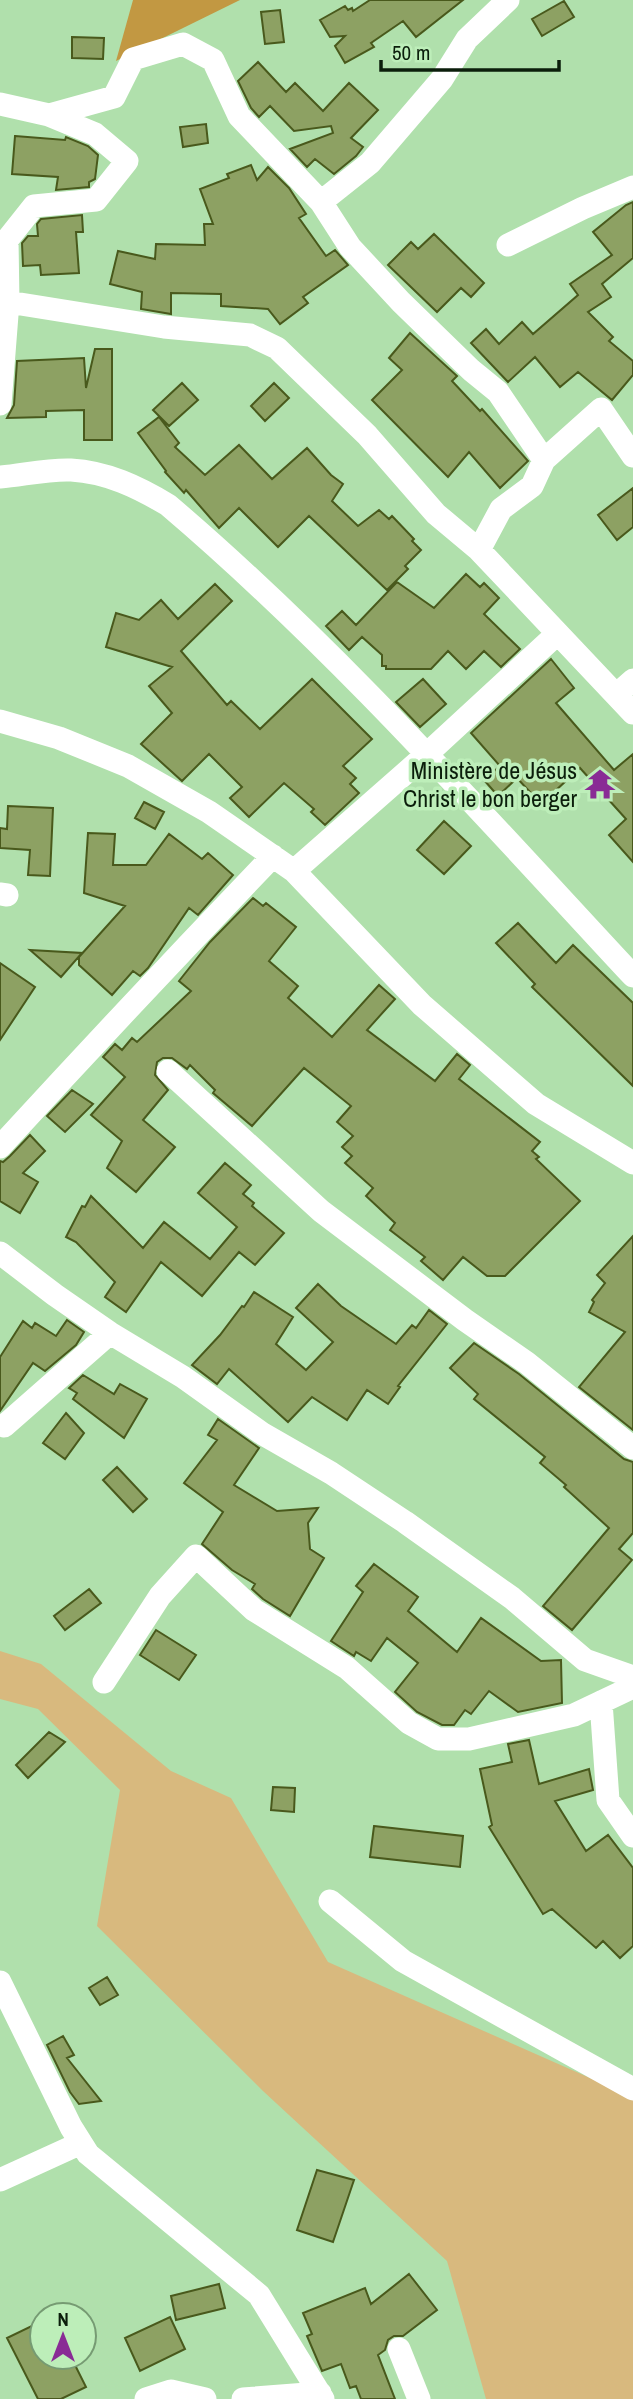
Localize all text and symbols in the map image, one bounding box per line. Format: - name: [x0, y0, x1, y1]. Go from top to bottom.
- scale bar: [381, 28, 560, 72]
- text: 50 m: [392, 38, 430, 67]
- place label: Ministère de Jésus Christ le bon berger: [403, 754, 577, 814]
- temple icon: Ministère de Jésus Christ le bon berger: [583, 767, 617, 801]
- north arrow: [28, 2301, 98, 2371]
- text: N: [57, 2306, 69, 2332]

